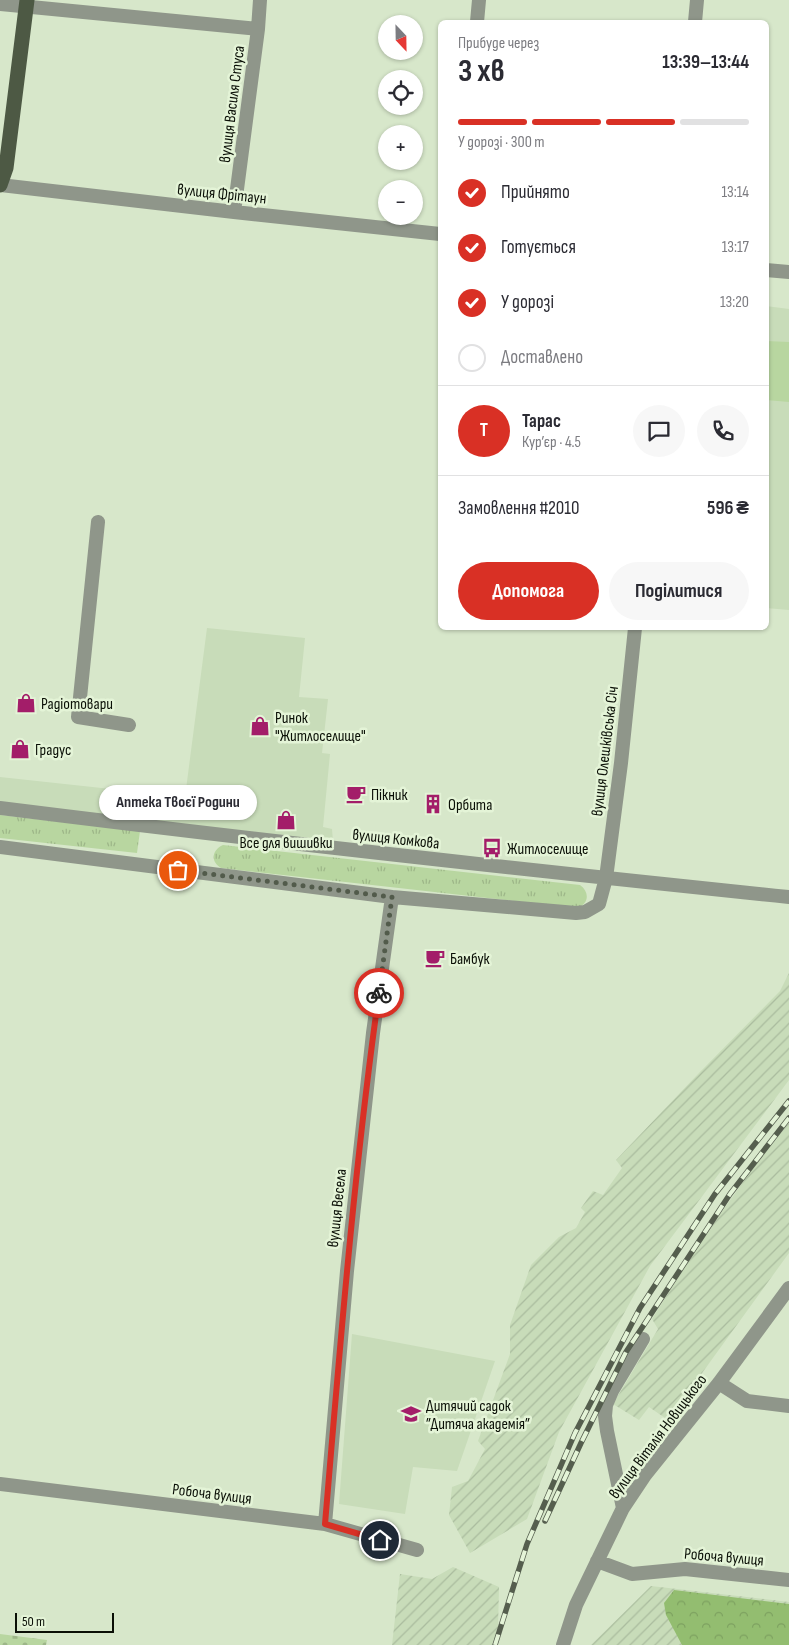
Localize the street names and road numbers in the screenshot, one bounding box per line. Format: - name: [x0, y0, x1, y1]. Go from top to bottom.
- street label: вулиця Василя Стуса: [216, 45, 249, 164]
- street label: вулиця Фрітаун: [176, 180, 267, 209]
- street label: вулиця Олешківська Січ: [588, 685, 623, 817]
- street label: вулиця Комкова: [351, 825, 440, 854]
- street label: вулиця Весела: [324, 1168, 351, 1248]
- street label: вулиця Віталія Новицького: [605, 1371, 711, 1503]
- street label: Робоча вулиця: [171, 1480, 253, 1509]
- street label: Робоча вулиця: [683, 1545, 764, 1570]

